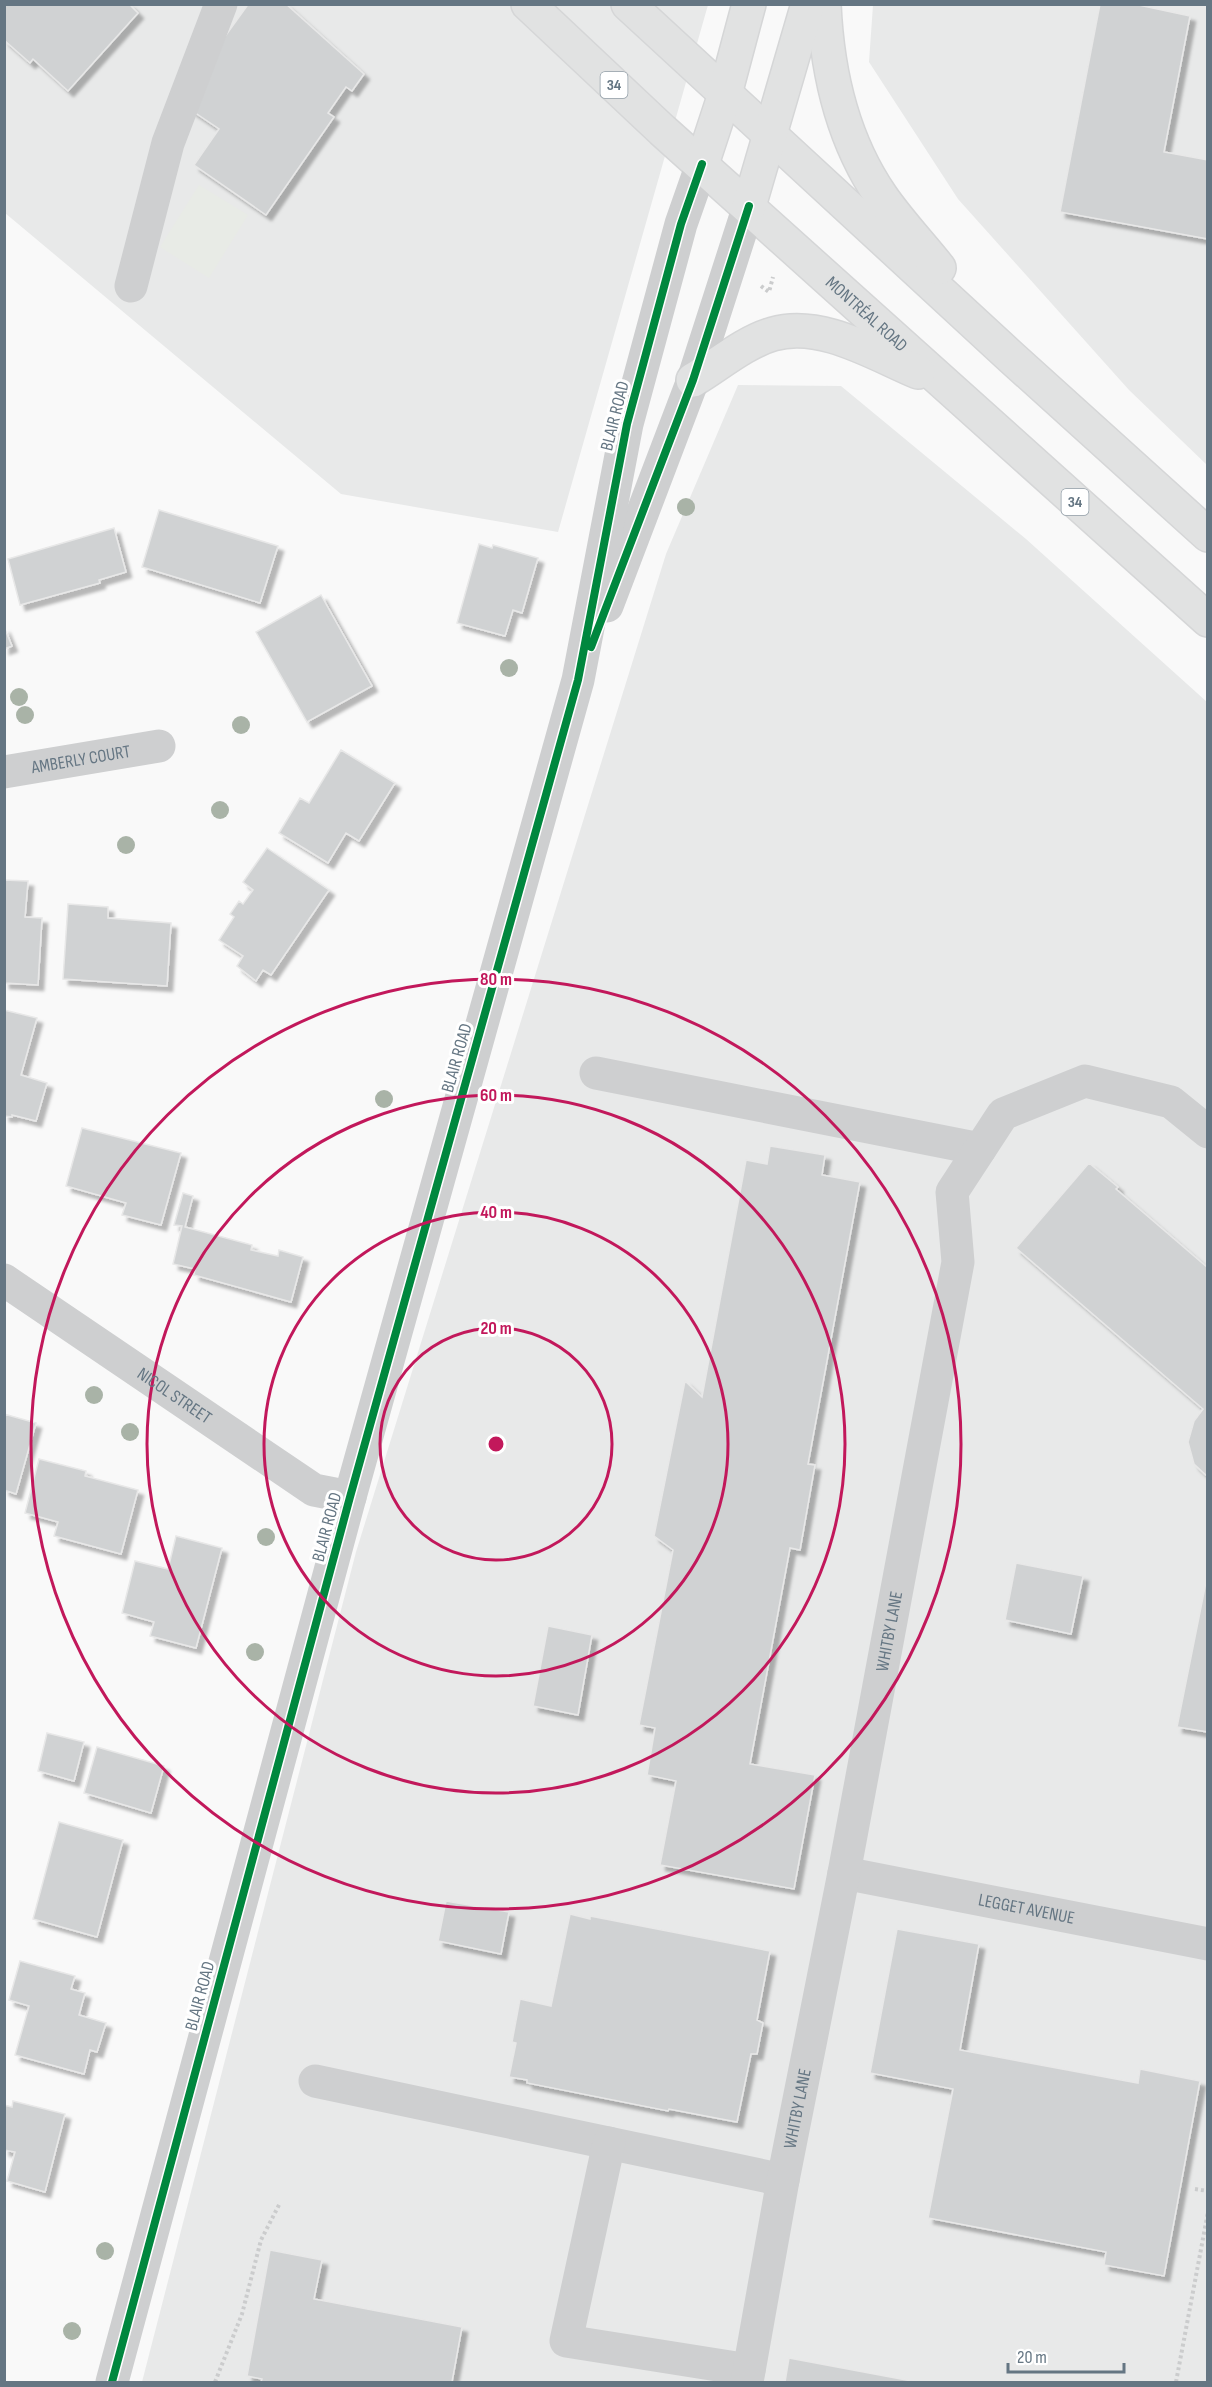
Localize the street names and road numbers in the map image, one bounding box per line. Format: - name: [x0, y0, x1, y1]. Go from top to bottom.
- road number: 34: [600, 72, 628, 98]
- street label: MONTRÉAL ROAD: [822, 272, 912, 356]
- street label: BLAIR ROAD: [596, 379, 634, 453]
- road number: 34: [1062, 489, 1088, 515]
- street label: AMBERLY COURT: [29, 740, 132, 778]
- street label: BLAIR ROAD: [437, 1021, 477, 1095]
- street label: NICOL STREET: [133, 1363, 216, 1428]
- street label: BLAIR ROAD: [308, 1490, 346, 1564]
- street label: WHITBY LANE: [871, 1590, 907, 1673]
- street label: LEGGET AVENUE: [977, 1889, 1077, 1928]
- street label: BLAIR ROAD: [181, 1959, 219, 2033]
- street label: WHITBY LANE: [779, 2067, 815, 2150]

